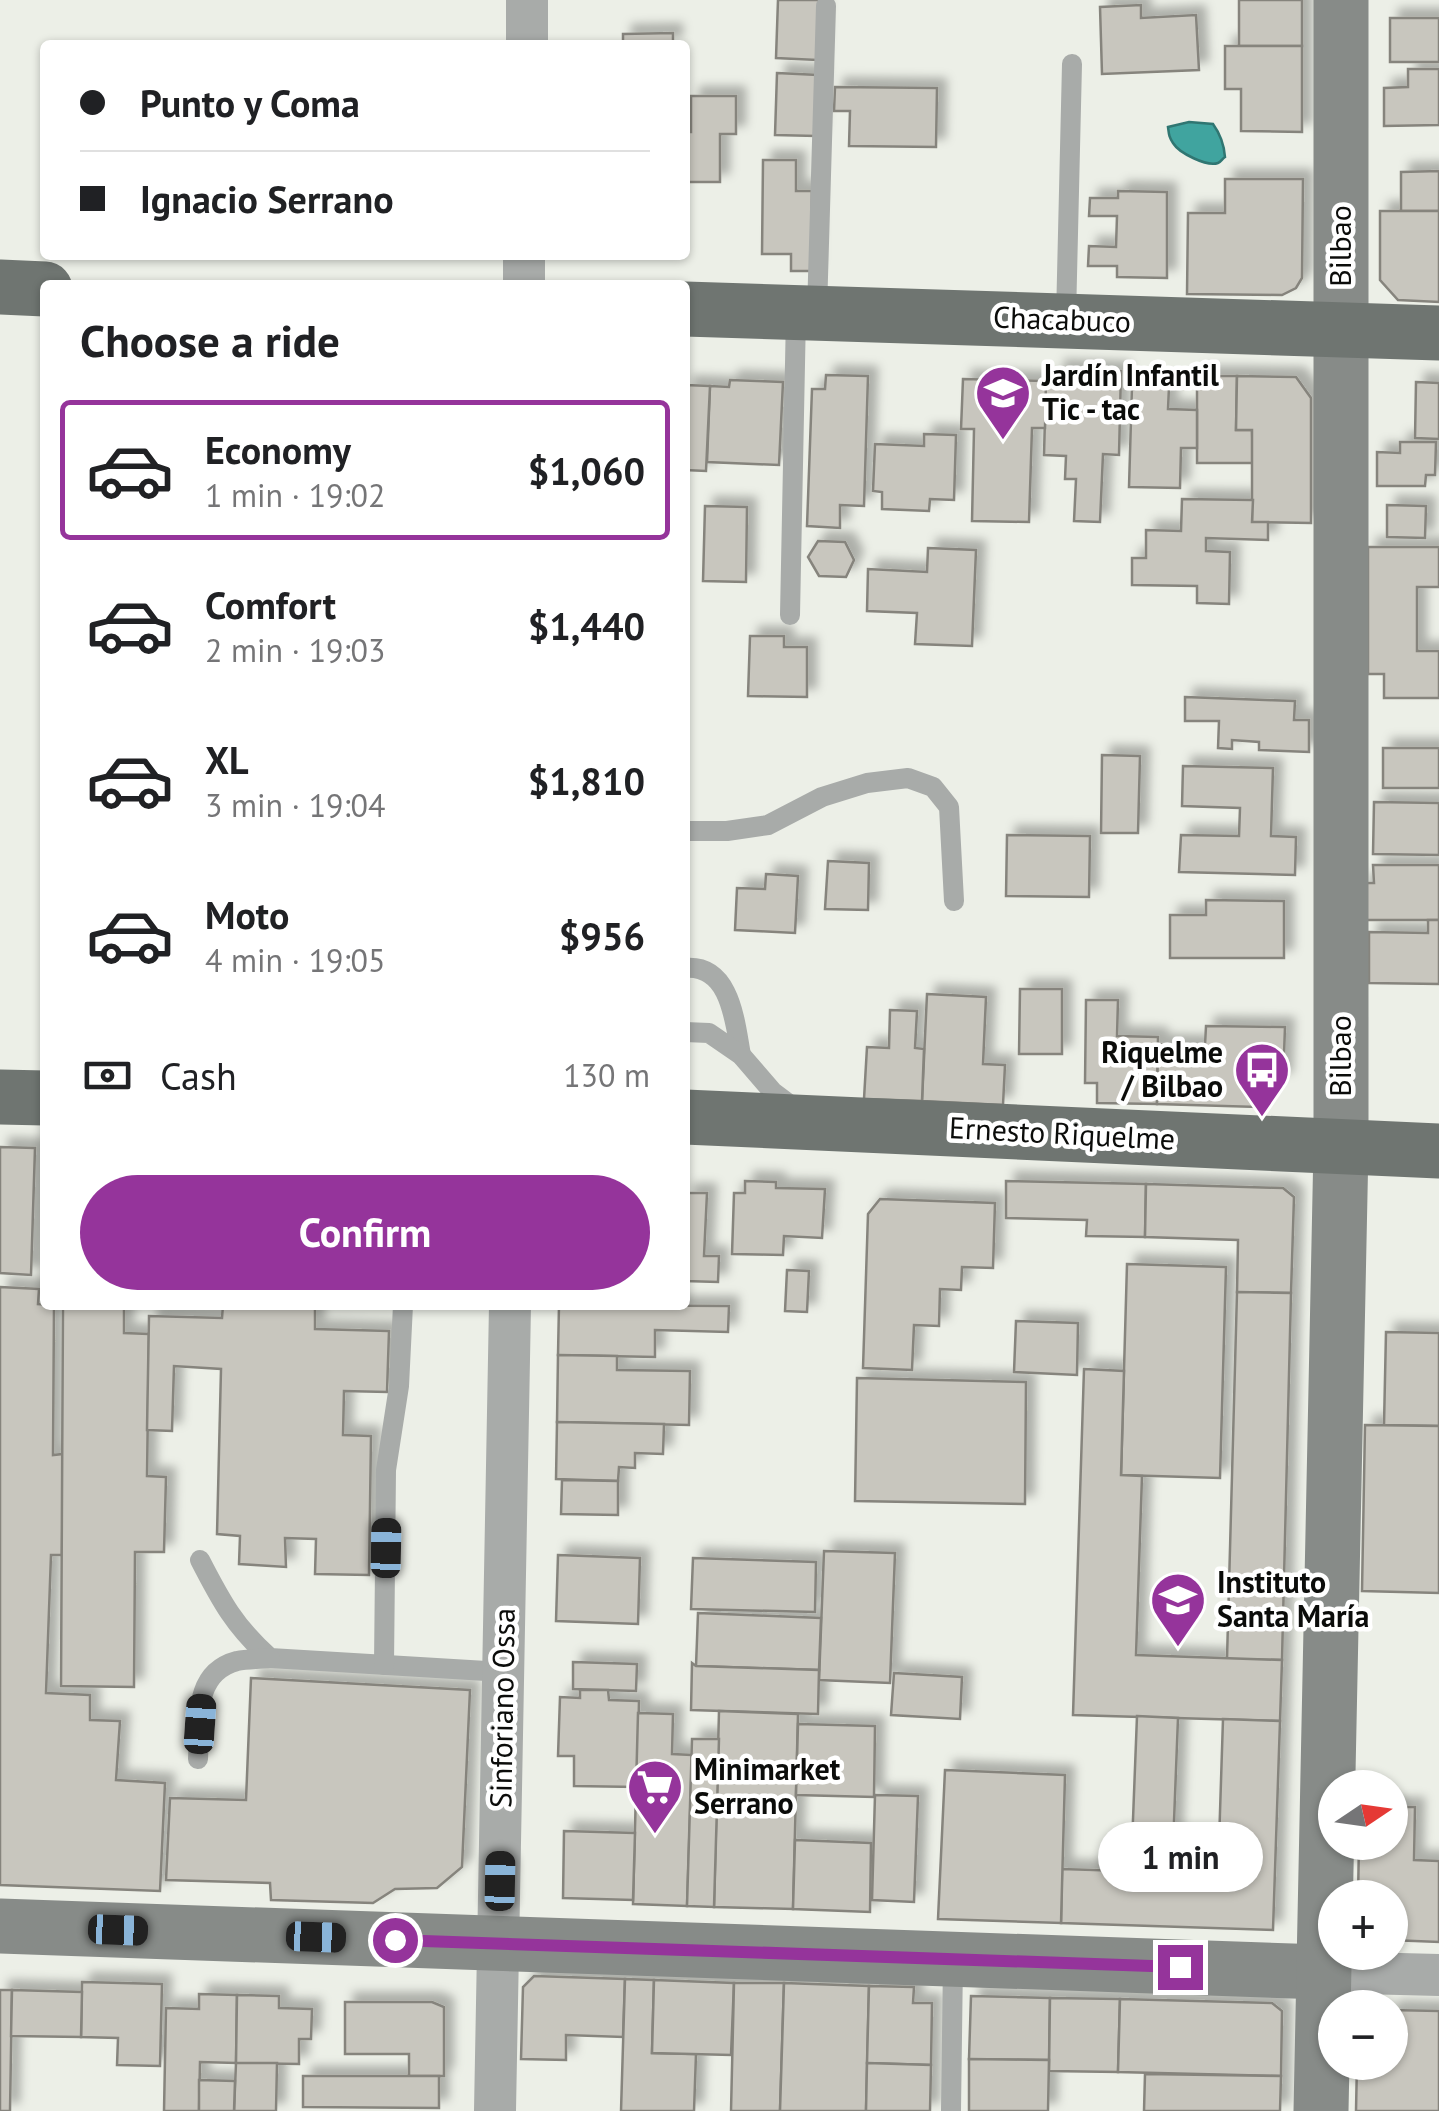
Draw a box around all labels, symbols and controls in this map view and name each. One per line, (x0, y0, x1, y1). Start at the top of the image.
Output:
text: Punto y Coma (140, 78, 360, 127)
text: Ignacio Serrano (140, 174, 394, 223)
street label: Bilbao (1320, 205, 1359, 287)
street label: Chacabuco (992, 297, 1132, 340)
text: Choose a ride (80, 311, 340, 369)
place label: Jardín Infantil Tic - tac (1041, 355, 1219, 428)
school or university icon: Jardín Infantil Tic - tac (973, 363, 1033, 442)
icon: car (85, 425, 175, 515)
text: Economy (205, 425, 351, 474)
text: $1,060 (528, 446, 645, 495)
text: 1 min · 19:02 (205, 474, 385, 516)
icon: car (85, 580, 175, 670)
text: Comfort (205, 580, 336, 629)
text: $1,440 (528, 601, 645, 650)
text: 2 min · 19:03 (205, 629, 385, 671)
icon: car (85, 735, 175, 825)
text: XL (205, 735, 249, 784)
text: $1,810 (528, 756, 645, 805)
text: 3 min · 19:04 (205, 784, 385, 826)
icon: car (85, 890, 175, 980)
text: Moto (205, 890, 289, 939)
text: $956 (559, 911, 645, 960)
text: 4 min · 19:05 (205, 939, 385, 981)
street label: Bilbao (1320, 1015, 1359, 1097)
place label: Riquelme / Bilbao (1101, 1032, 1223, 1105)
bus stop icon: Riquelme / Bilbao (1232, 1040, 1292, 1119)
icon: cash (80, 1048, 135, 1103)
text: Cash (160, 1051, 237, 1100)
text: 130 m (563, 1054, 650, 1096)
street label: Ernesto Riquelme (948, 1107, 1176, 1158)
button: Confirm (80, 1175, 650, 1290)
car (370, 1518, 402, 1578)
place label: Instituto Santa María (1217, 1562, 1369, 1635)
school or university icon: Instituto Santa María (1148, 1570, 1208, 1649)
street label: Sinforiano Ossa (480, 1608, 523, 1808)
car (183, 1693, 217, 1755)
place label: Minimarket Serrano (694, 1749, 841, 1822)
supermarket icon: Minimarket Serrano (625, 1757, 685, 1836)
north arrow (1318, 1770, 1408, 1860)
map controls (1318, 1770, 1408, 2080)
callout: 1 min (1098, 1822, 1262, 1892)
text: 1 min (1141, 1836, 1220, 1878)
car (484, 1851, 516, 1911)
button: + (1318, 1880, 1408, 1970)
car (87, 1914, 149, 1946)
route start (373, 1918, 418, 1963)
car (285, 1921, 347, 1953)
route end (1158, 1945, 1203, 1990)
button: − (1318, 1990, 1408, 2080)

